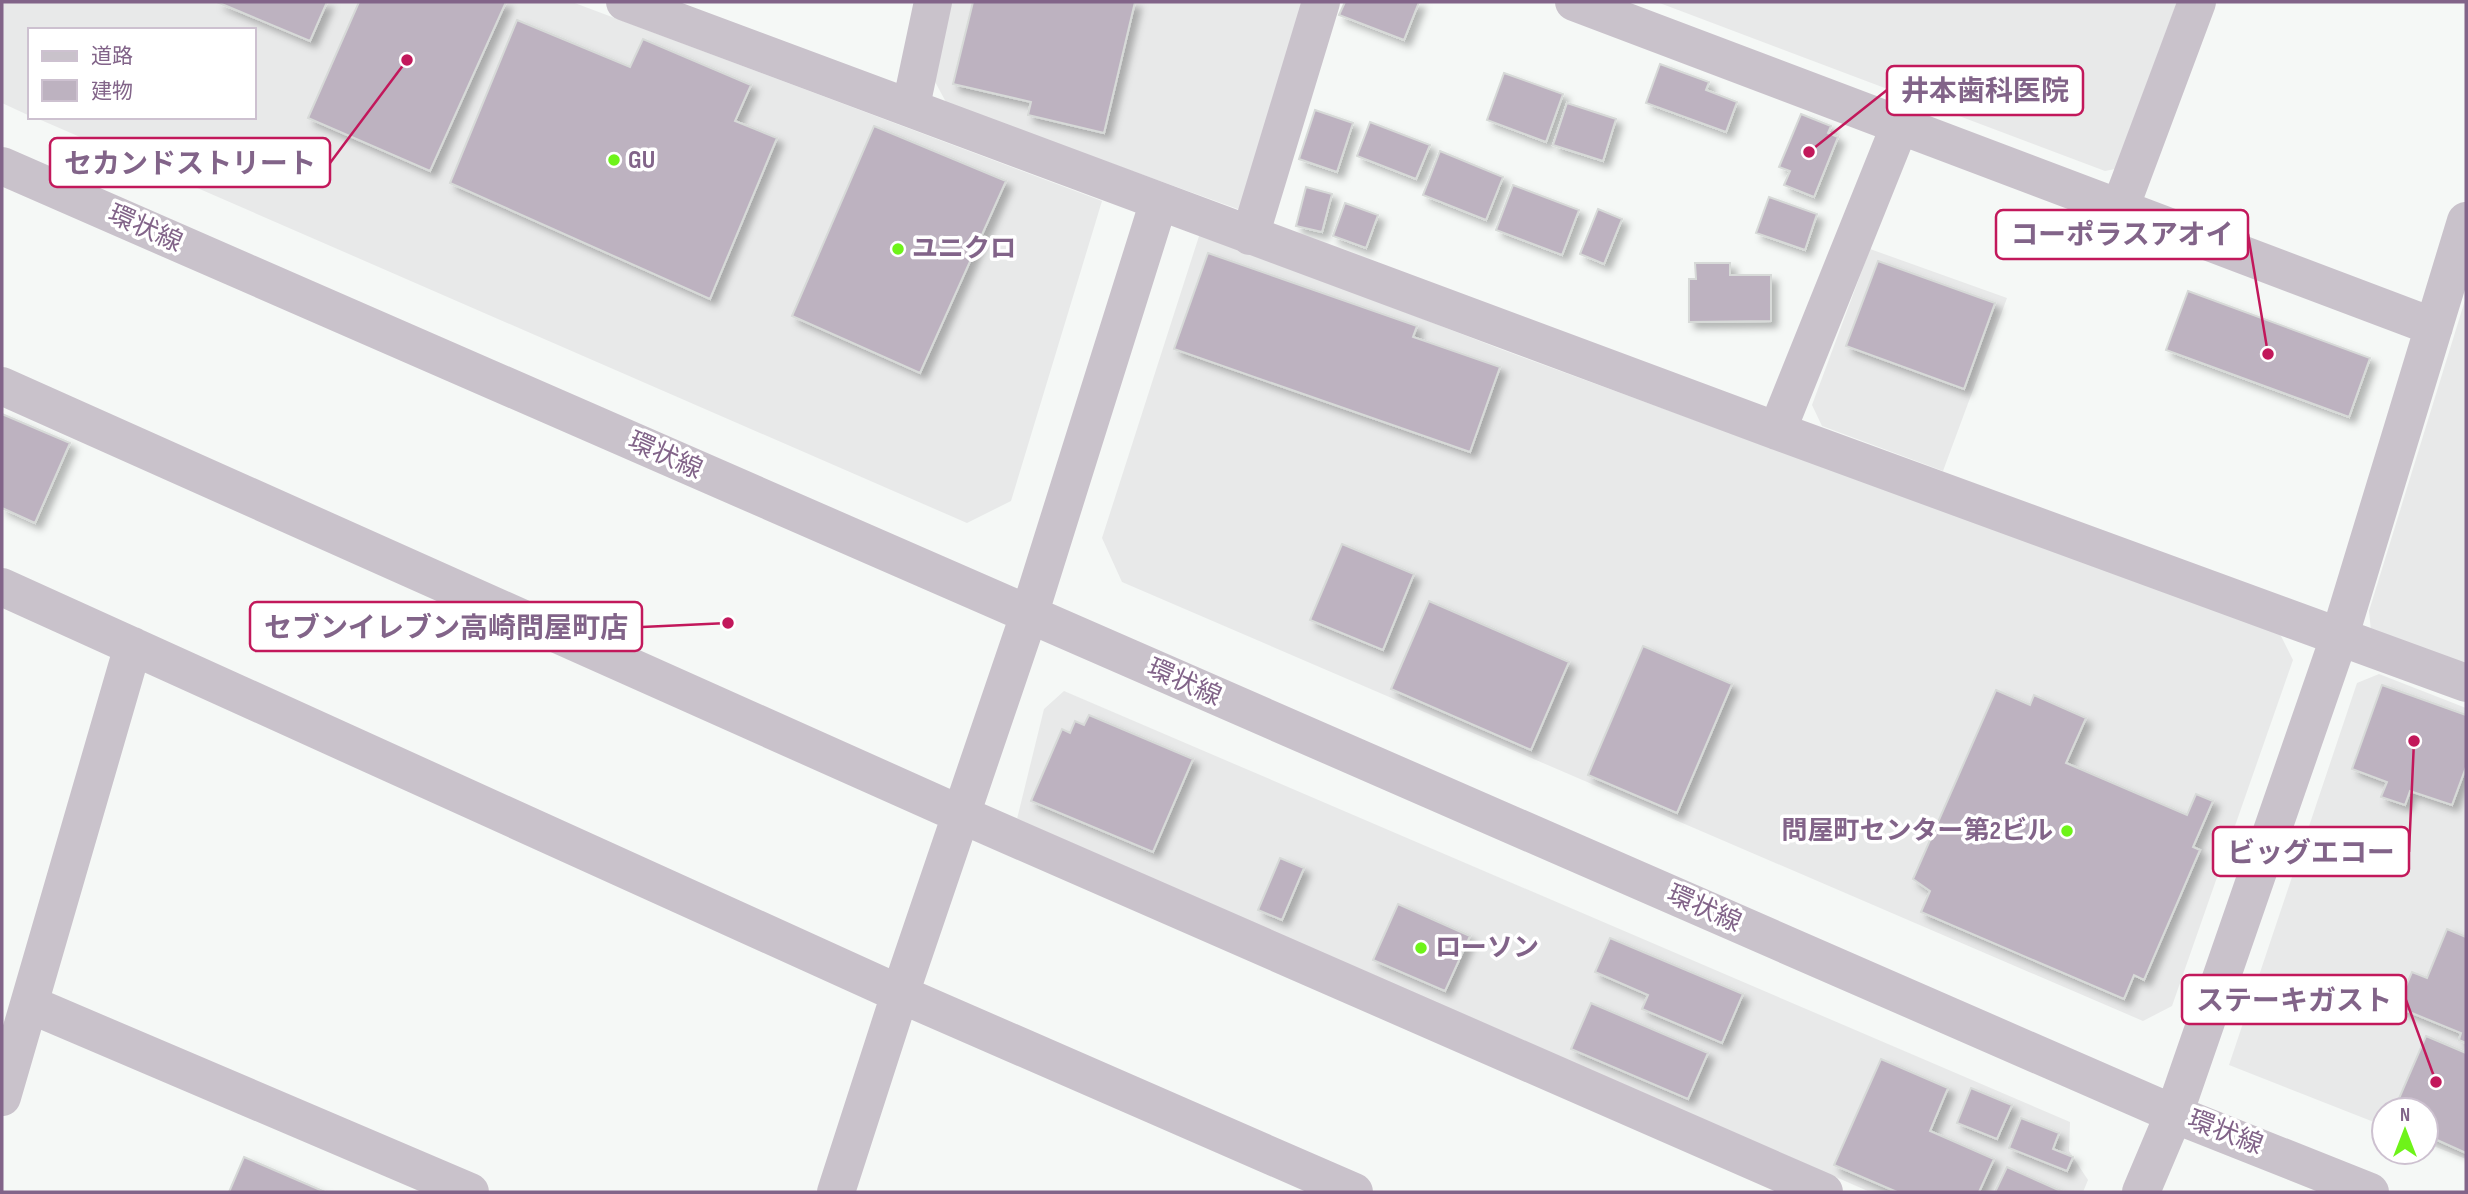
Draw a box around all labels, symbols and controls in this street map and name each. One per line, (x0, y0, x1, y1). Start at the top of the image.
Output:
legend (28, 28, 256, 119)
text: 道路 (91, 44, 133, 69)
callout: 井本歯科医院 (1887, 66, 2083, 115)
text: 井本歯科医院 (1901, 75, 2069, 108)
text: 建物 (91, 79, 133, 104)
callout: セカンドストリート (50, 138, 330, 187)
place label: GU (628, 145, 655, 176)
text: セカンドストリート (64, 148, 316, 181)
marker: GU (606, 152, 622, 168)
street label: 環状線 (103, 199, 187, 259)
callout: コーポラスアオイ (1996, 210, 2248, 259)
text: コーポラスアオイ (2010, 219, 2234, 252)
place label: ユニクロ (912, 234, 1016, 265)
marker: ユニクロ (890, 241, 906, 257)
street label: 環状線 (623, 426, 707, 486)
callout: セブンイレブン高崎問屋町店 (250, 602, 642, 651)
text: セブンイレブン高崎問屋町店 (264, 612, 628, 645)
street label: 環状線 (1142, 653, 1226, 713)
place label: 問屋町センター第2ビル (1782, 816, 2053, 847)
marker: 問屋町センター第2ビル (2059, 823, 2075, 839)
callout: ビッグエコー (2213, 827, 2409, 876)
text: ビッグエコー (2227, 837, 2395, 870)
street label: 環状線 (1662, 879, 1746, 939)
place label: ローソン (1435, 933, 1539, 964)
marker: ローソン (1413, 940, 1429, 956)
callout: ステーキガスト (2182, 975, 2406, 1024)
text: ステーキガスト (2196, 985, 2392, 1018)
north arrow (2370, 1096, 2440, 1166)
text: N (2400, 1104, 2410, 1127)
street label: 環状線 (2183, 1105, 2267, 1161)

